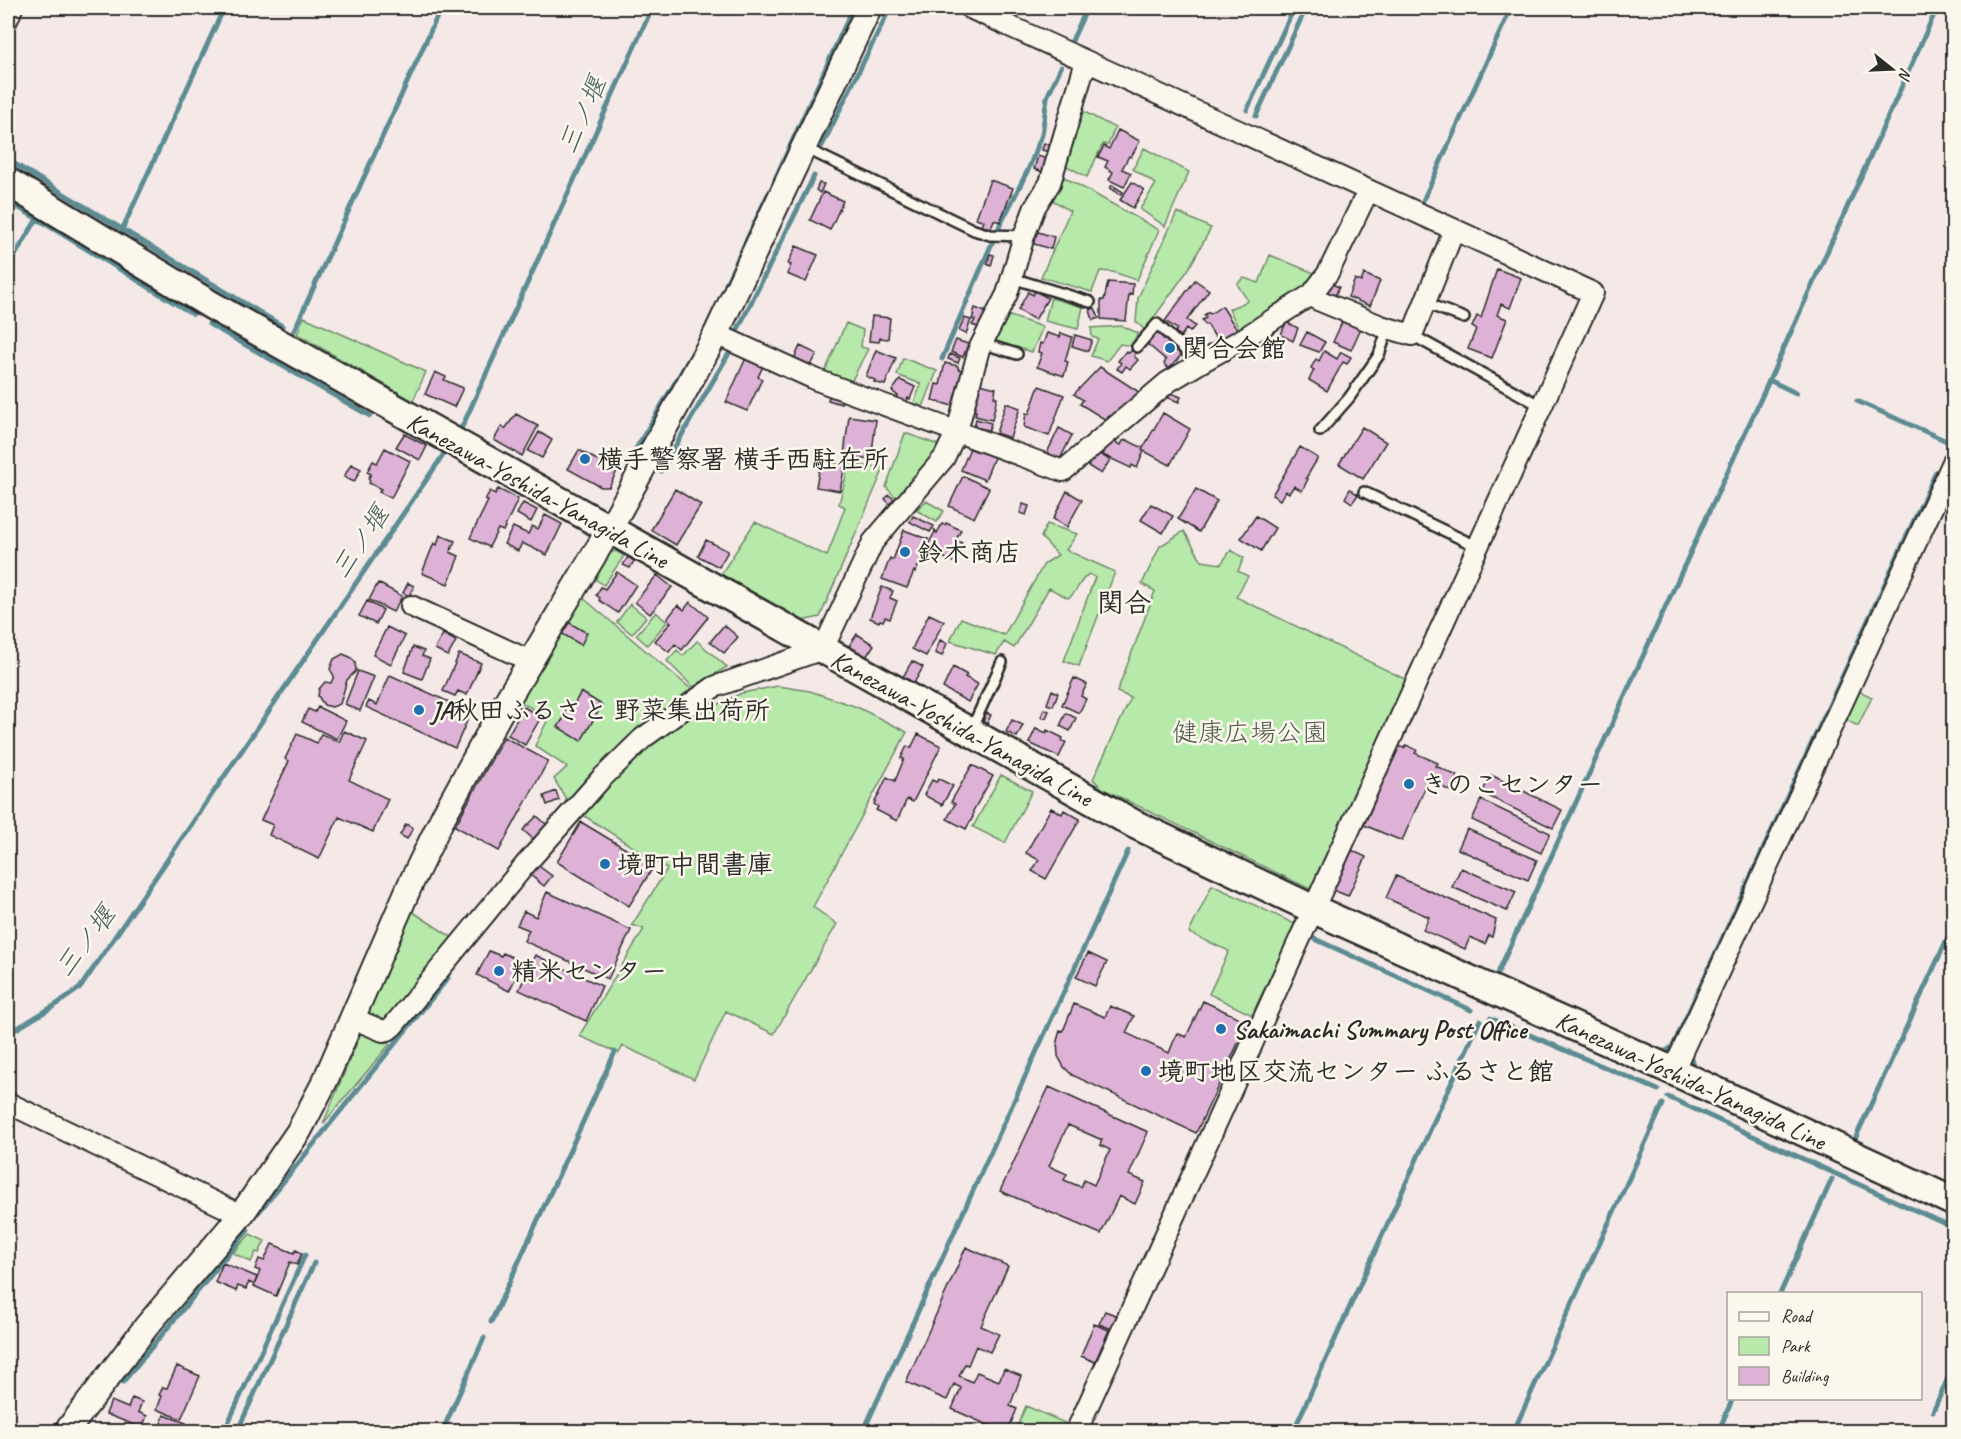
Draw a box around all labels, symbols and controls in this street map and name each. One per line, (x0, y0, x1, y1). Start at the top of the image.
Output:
north arrow (1862, 39, 1922, 99)
text: N (1893, 66, 1916, 84)
water label: 三ノ堰 (550, 68, 615, 159)
place label: 関合会館 (1182, 332, 1286, 365)
marker: 関合会館 (1163, 341, 1177, 355)
street label: Kanezawa-Yoshida-Yanagida Line (401, 405, 676, 577)
place label: 横手警察署 横手西駐在所 (597, 443, 889, 476)
marker: 横手警察署 横手西駐在所 (578, 452, 592, 466)
water label: 三ノ堰 (323, 496, 398, 585)
place label: 鈴木商店 (917, 536, 1021, 569)
marker: 鈴木商店 (898, 545, 912, 559)
district label: 関合 (1097, 586, 1151, 620)
street label: Kanezawa-Yoshida-Yanagida Line (825, 643, 1100, 815)
place label: JA秋田ふるさと 野菜集出荷所 (429, 694, 770, 727)
marker: JA秋田ふるさと 野菜集出荷所 (412, 703, 426, 717)
park label: 健康広場公園 (1172, 716, 1328, 749)
place label: きのこセンター (1421, 768, 1603, 801)
marker: きのこセンター (1402, 777, 1416, 791)
place label: 境町中間書庫 (617, 848, 773, 881)
marker: 境町中間書庫 (598, 857, 612, 871)
water label: 三ノ堰 (47, 896, 125, 984)
place label: 精米センター (511, 955, 667, 988)
marker: 精米センター (492, 964, 506, 978)
street label: Kanezawa-Yoshida-Yanagida Line (1551, 1003, 1832, 1158)
place label: Sakaimachi Summary Post Office (1233, 1013, 1528, 1046)
marker: Sakaimachi Summary Post Office (1214, 1022, 1228, 1036)
place label: 境町地区交流センター ふるさと館 (1158, 1055, 1554, 1088)
marker: 境町地区交流センター ふるさと館 (1139, 1064, 1153, 1078)
legend (1727, 1292, 1922, 1400)
text: Road (1781, 1305, 1814, 1327)
text: Park (1781, 1335, 1811, 1357)
text: Building (1781, 1365, 1830, 1387)

